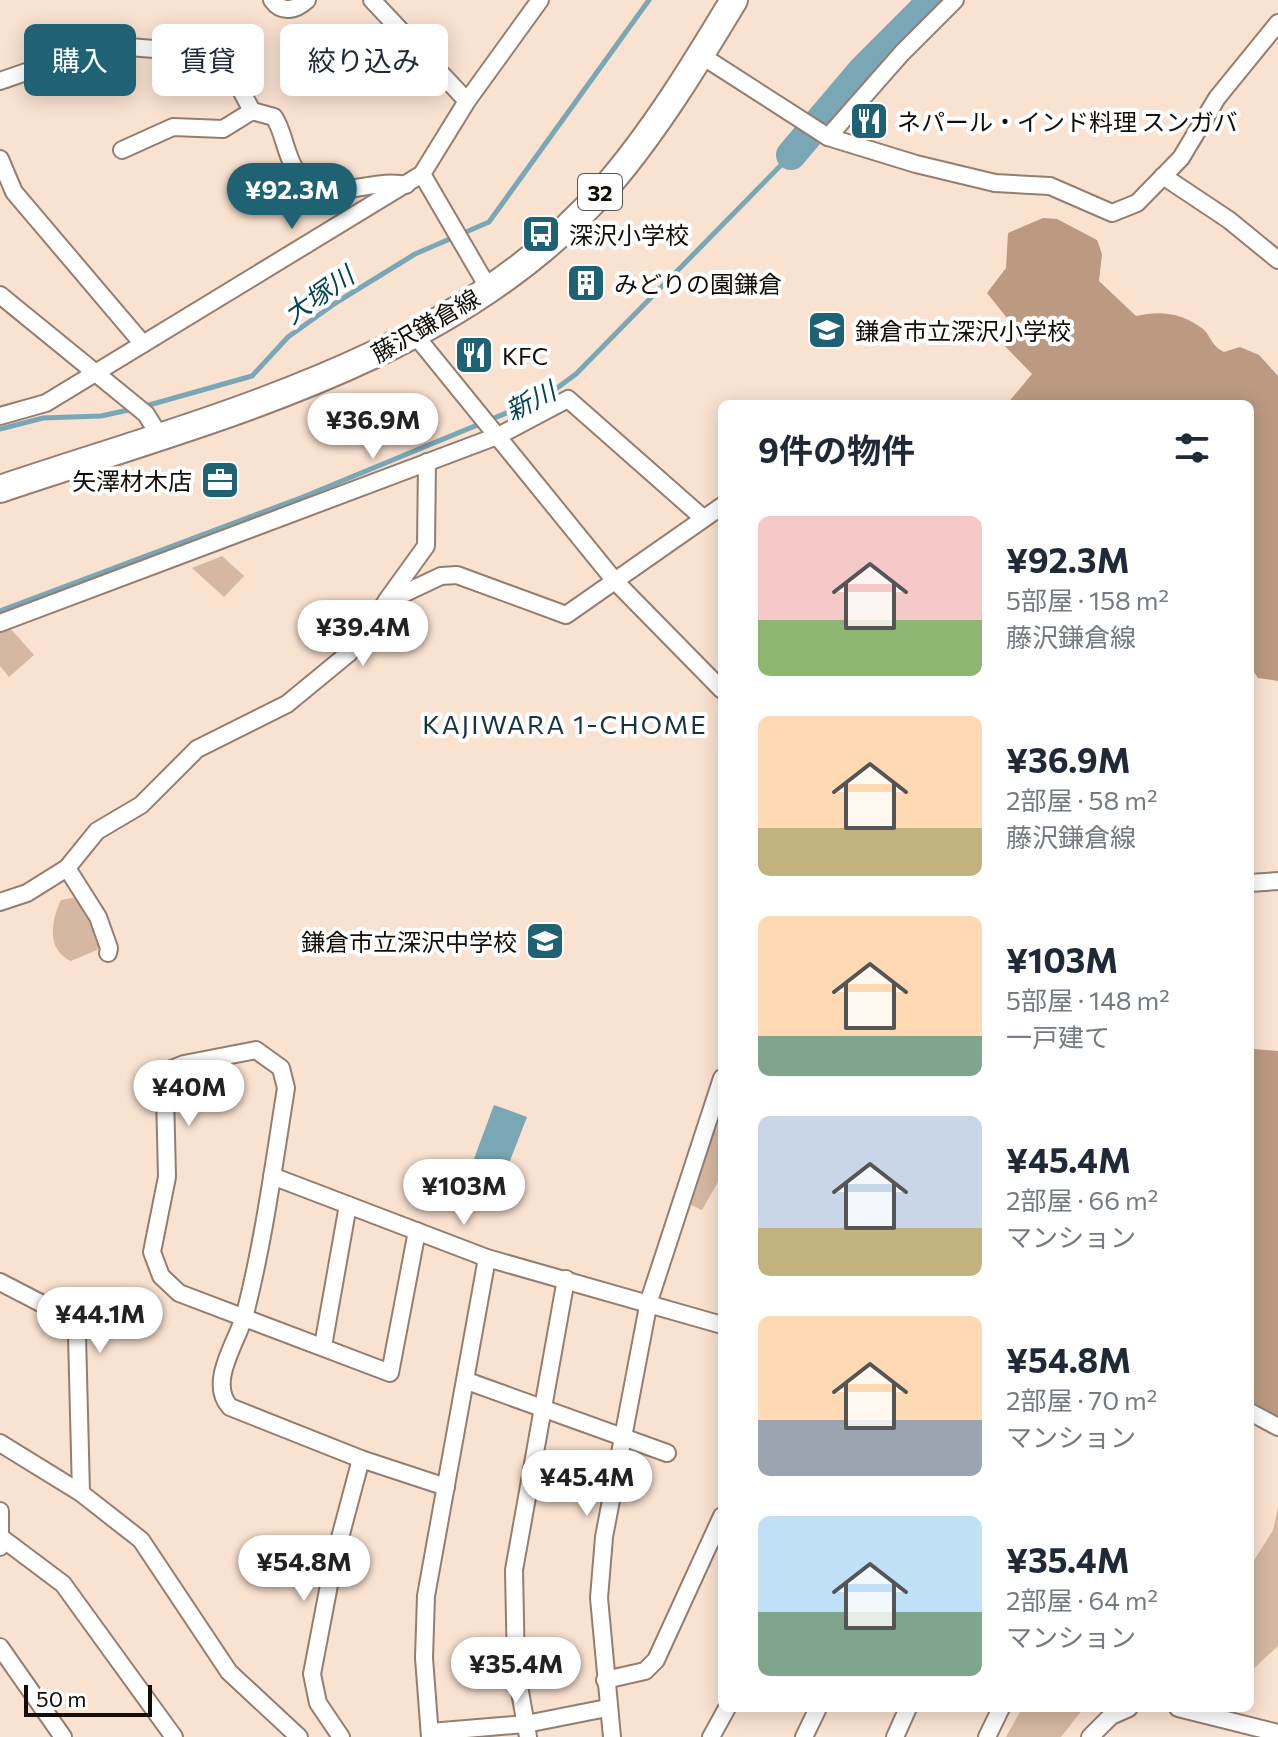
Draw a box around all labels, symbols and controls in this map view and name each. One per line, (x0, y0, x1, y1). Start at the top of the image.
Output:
chip: 購入 (24, 24, 136, 96)
chip: 賃貸 (152, 24, 264, 96)
chip: 絞り込み (280, 24, 448, 96)
restaurant icon: ネパール・インド料理 スンガバ (848, 100, 890, 142)
place label: ネパール・インド料理 スンガバ (897, 107, 1238, 136)
pin: ¥92.3M (227, 163, 357, 231)
text: ¥92.3M (245, 173, 339, 204)
road number: 32 (578, 174, 622, 210)
bus stop icon: 深沢小学校 (520, 213, 562, 255)
place label: 深沢小学校 (569, 220, 689, 249)
water label: 大塚川 (277, 257, 361, 329)
building icon: みどりの園鎌倉 (565, 262, 607, 304)
place label: みどりの園鎌倉 (614, 269, 782, 298)
street label: 藤沢鎌倉線 (366, 282, 484, 368)
school or university icon: 鎌倉市立深沢小学校 (806, 309, 848, 351)
place label: 鎌倉市立深沢小学校 (855, 316, 1071, 345)
restaurant icon: KFC (453, 334, 495, 376)
place label: KFC (502, 341, 548, 370)
water label: 新川 (500, 373, 563, 426)
pin: ¥36.9M (308, 393, 438, 461)
text: ¥36.9M (325, 403, 421, 434)
icon: filters (1170, 426, 1214, 470)
text: 9件の物件 (758, 428, 915, 470)
office icon: 矢澤材木店 (199, 459, 241, 501)
place label: 矢澤材木店 (72, 466, 192, 495)
text: ¥92.3M (1006, 538, 1129, 580)
icon: home (822, 548, 918, 644)
text: 5部屋 · 158 m² (1006, 584, 1169, 615)
pin: ¥39.4M (298, 600, 428, 668)
text: ¥39.4M (315, 610, 411, 641)
text: 藤沢鎌倉線 (1006, 621, 1136, 652)
district label: KAJIWARA 1-CHOME (422, 708, 708, 739)
text: ¥36.9M (1006, 738, 1130, 780)
icon: home (822, 748, 918, 844)
text: 2部屋 · 58 m² (1006, 784, 1157, 815)
text: 藤沢鎌倉線 (1006, 821, 1136, 852)
school or university icon: 鎌倉市立深沢中学校 (524, 920, 566, 962)
place label: 鎌倉市立深沢中学校 (301, 927, 517, 956)
text: ¥103M (1006, 938, 1118, 980)
icon: home (822, 948, 918, 1044)
text: 5部屋 · 148 m² (1006, 984, 1170, 1015)
text: 一戸建て (1006, 1021, 1110, 1052)
pin: ¥40M (142, 1060, 236, 1128)
text: ¥40M (151, 1070, 227, 1101)
text: ¥45.4M (1006, 1138, 1131, 1180)
icon: home (822, 1148, 918, 1244)
pin: ¥103M (408, 1159, 520, 1227)
text: ¥103M (421, 1169, 507, 1200)
text: 2部屋 · 66 m² (1006, 1184, 1158, 1215)
text: マンション (1006, 1221, 1136, 1252)
pin: ¥44.1M (35, 1287, 165, 1355)
text: ¥44.1M (55, 1297, 145, 1328)
text: ¥54.8M (1006, 1338, 1131, 1380)
icon: home (822, 1348, 918, 1444)
text: 2部屋 · 70 m² (1006, 1384, 1157, 1415)
text: マンション (1006, 1421, 1136, 1452)
pin: ¥45.4M (522, 1450, 652, 1518)
text: ¥45.4M (539, 1460, 635, 1491)
pin: ¥54.8M (239, 1535, 369, 1603)
text: ¥35.4M (1006, 1538, 1129, 1580)
text: ¥54.8M (256, 1545, 352, 1576)
icon: home (822, 1548, 918, 1644)
text: 2部屋 · 64 m² (1006, 1584, 1158, 1615)
text: マンション (1006, 1621, 1136, 1652)
pin: ¥35.4M (451, 1637, 581, 1705)
text: ¥35.4M (469, 1647, 563, 1678)
scale bar (24, 1681, 152, 1717)
text: 50 m (36, 1685, 86, 1712)

